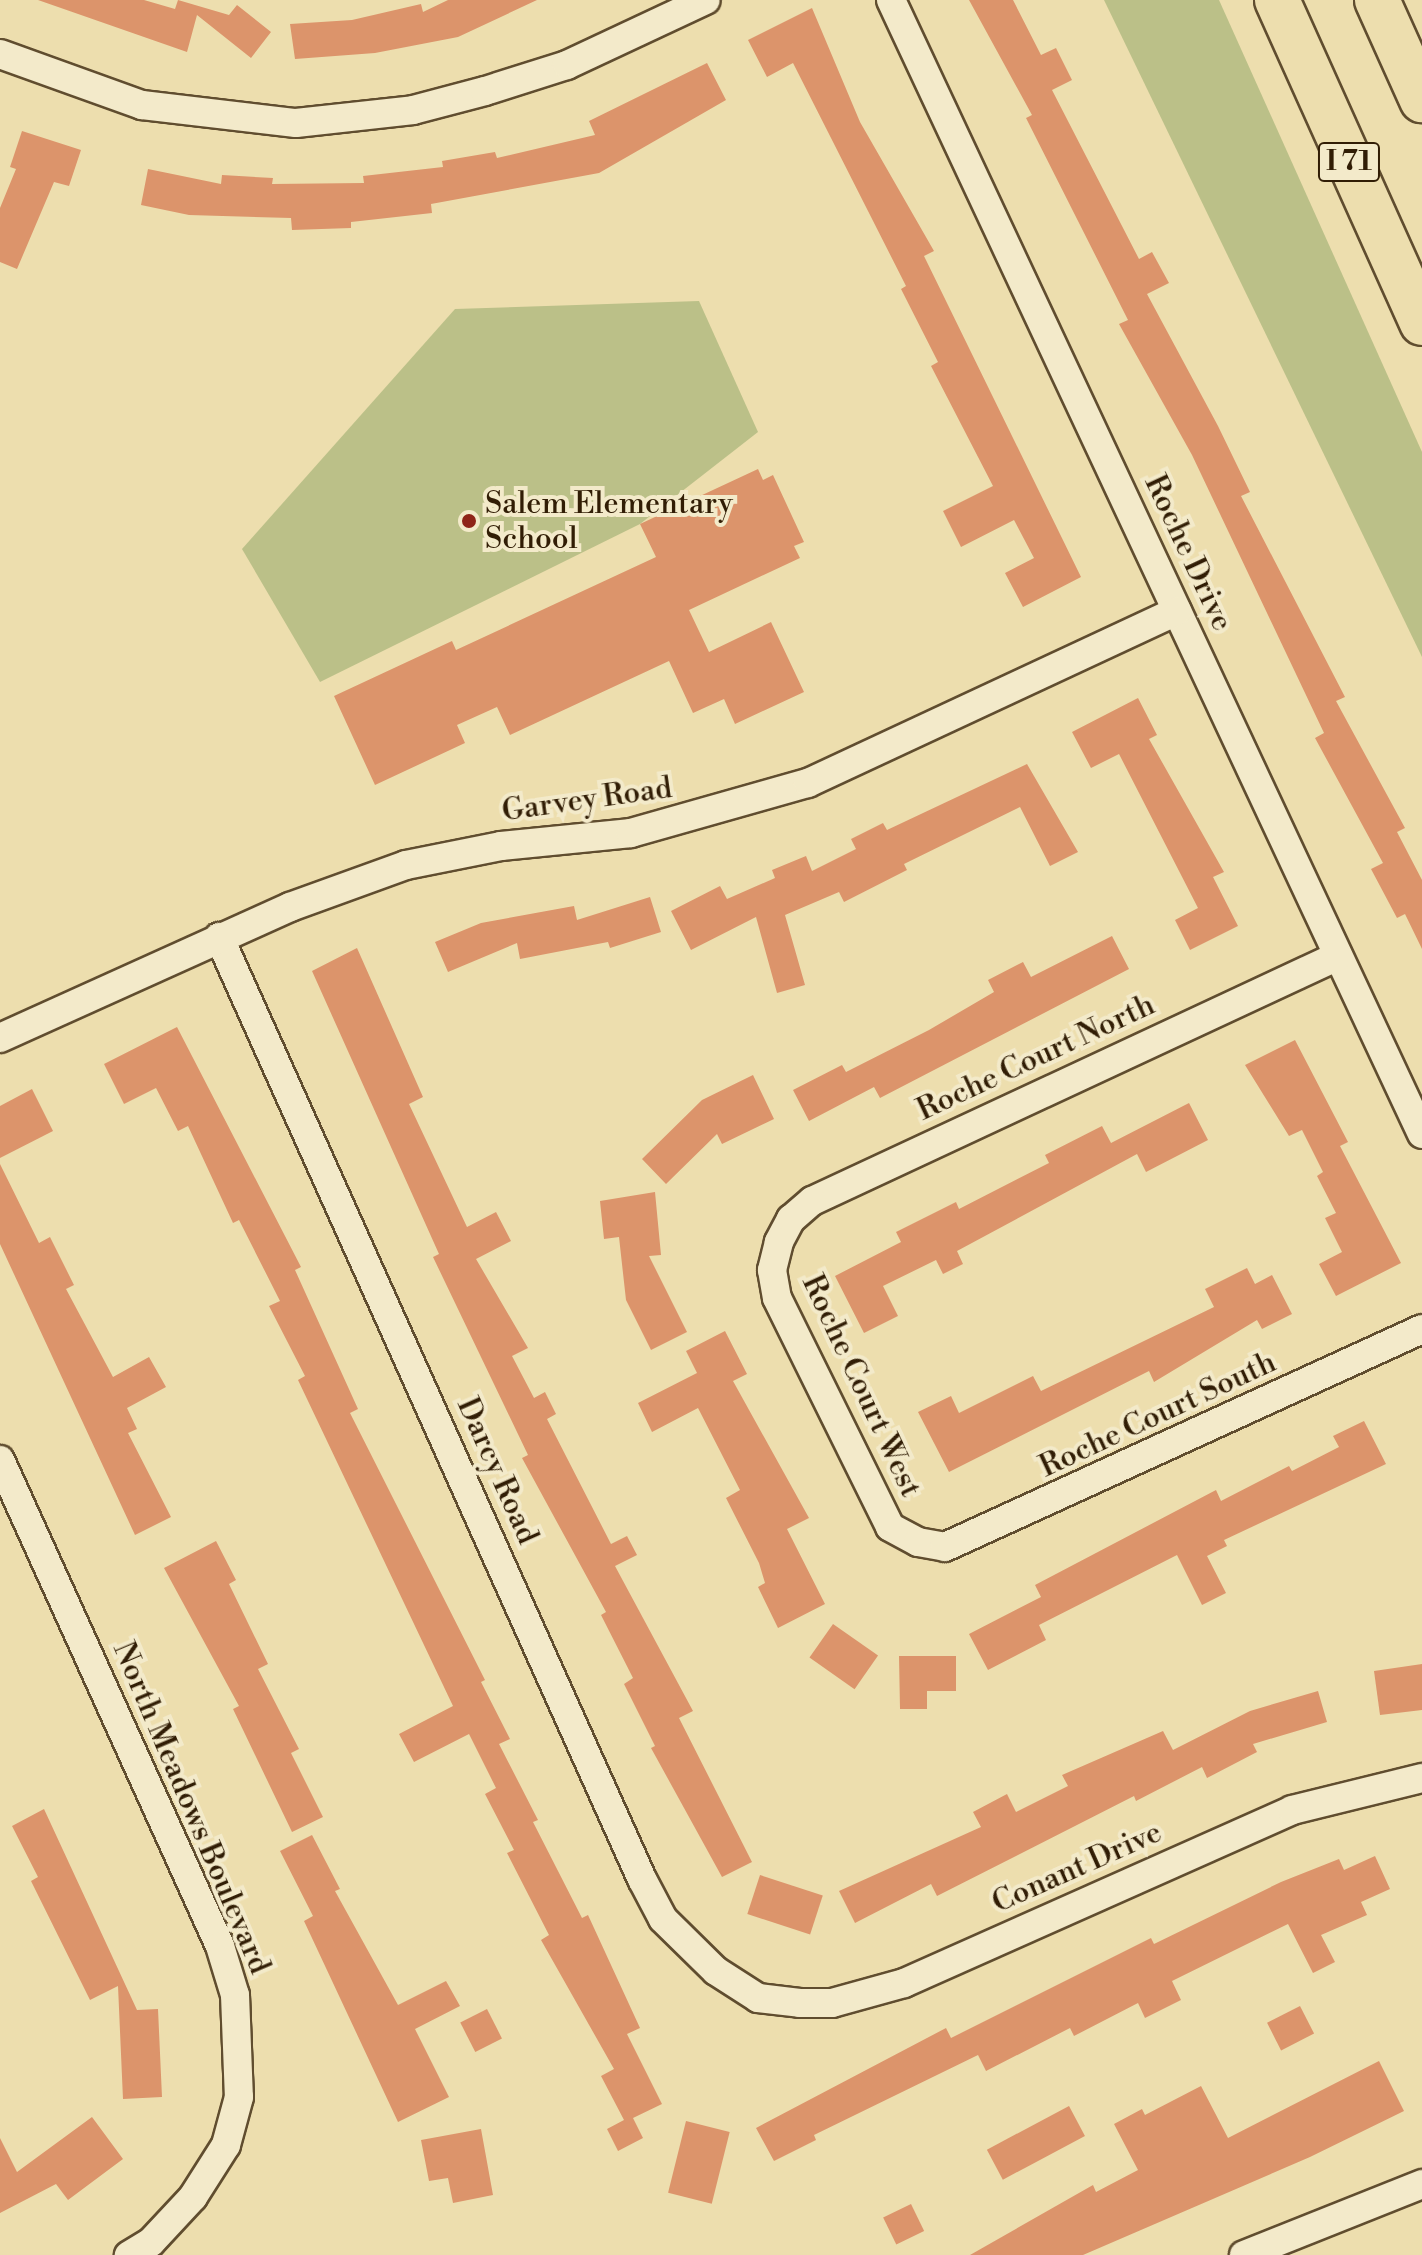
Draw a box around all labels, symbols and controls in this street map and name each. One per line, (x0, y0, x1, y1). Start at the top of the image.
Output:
road number: I 71 (1317, 138, 1381, 186)
street label: Roche Drive (1136, 469, 1240, 637)
place label: Salem Elementary School (485, 486, 733, 556)
marker: Salem Elementary School (460, 512, 478, 530)
street label: Garvey Road (500, 770, 674, 830)
street label: Roche Court North (911, 987, 1161, 1129)
street label: Roche Court West (794, 1269, 928, 1503)
street label: Roche Court South (1034, 1344, 1282, 1486)
street label: Darcy Road (449, 1392, 545, 1550)
street label: North Meadows Boulevard (105, 1637, 277, 1979)
street label: Conant Drive (987, 1815, 1167, 1921)

